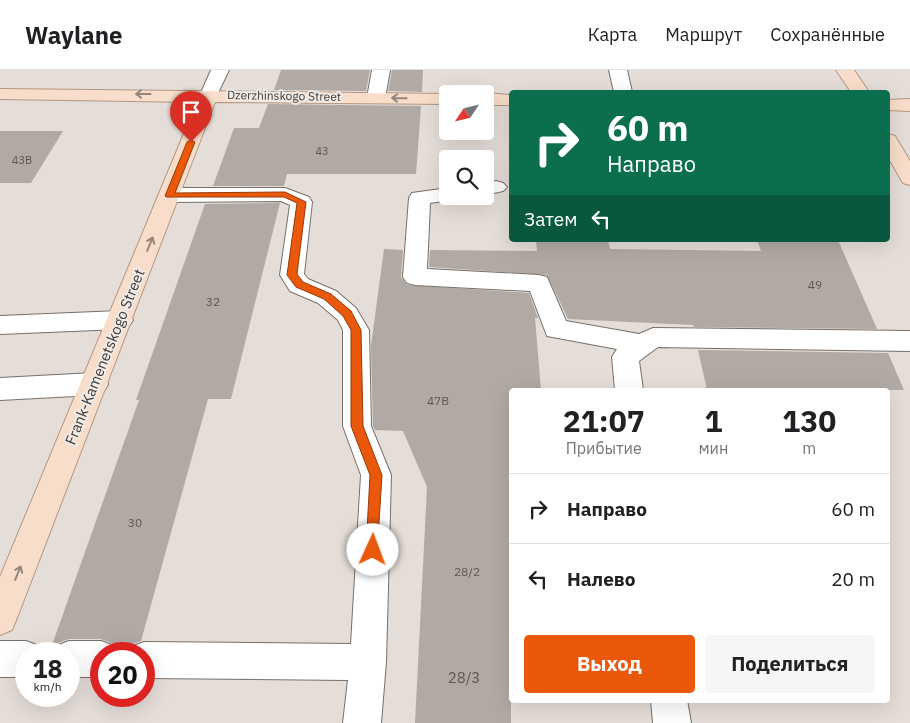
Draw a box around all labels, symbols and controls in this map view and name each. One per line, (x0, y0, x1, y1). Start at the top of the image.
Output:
text: Waylane (25, 19, 123, 51)
text: Карта (588, 23, 637, 46)
text: Маршрут (665, 23, 742, 46)
text: Сохранённые (770, 23, 885, 46)
north arrow (439, 85, 494, 140)
map controls (439, 85, 494, 205)
street label: Dzerzhinskogo Street (227, 87, 341, 104)
one-way arrow (135, 89, 151, 99)
pin (170, 91, 212, 142)
one-way arrow (391, 93, 408, 103)
icon: arrive (177, 98, 205, 126)
text: 60 m (607, 105, 689, 151)
icon: right (524, 110, 589, 175)
house number: 43 (315, 144, 329, 158)
text: Направо (607, 149, 696, 178)
button: search (439, 150, 494, 205)
house number: 43В (12, 153, 32, 167)
icon: left (587, 205, 615, 233)
text: Затем (524, 207, 577, 231)
one-way arrow (147, 236, 156, 251)
street label: Frank-Kamenetskogo Street (60, 266, 149, 448)
house number: 49 (808, 277, 822, 292)
house number: 32 (206, 294, 220, 309)
house number: 47В (427, 393, 449, 408)
text: 21:07 (563, 401, 645, 440)
text: 1 (704, 401, 722, 440)
text: 130 (782, 401, 836, 440)
text: Прибытие (566, 438, 642, 458)
text: мин (698, 438, 728, 458)
text: m (802, 438, 816, 458)
icon: right (524, 495, 552, 523)
text: Направо (567, 497, 647, 521)
text: 60 m (831, 497, 875, 521)
house number: 30 (128, 515, 142, 530)
position arrow (346, 523, 398, 575)
house number: 28/2 (454, 564, 480, 579)
icon: left (524, 565, 552, 593)
one-way arrow (14, 566, 23, 581)
text: Налево (567, 567, 636, 591)
text: 20 m (831, 567, 875, 591)
button: Выход (524, 635, 695, 693)
button: Поделиться (705, 635, 875, 693)
speed limit sign: 20 (90, 642, 155, 707)
text: 18 (32, 652, 63, 685)
house number: 28/3 (448, 668, 480, 687)
text: km/h (33, 679, 62, 694)

